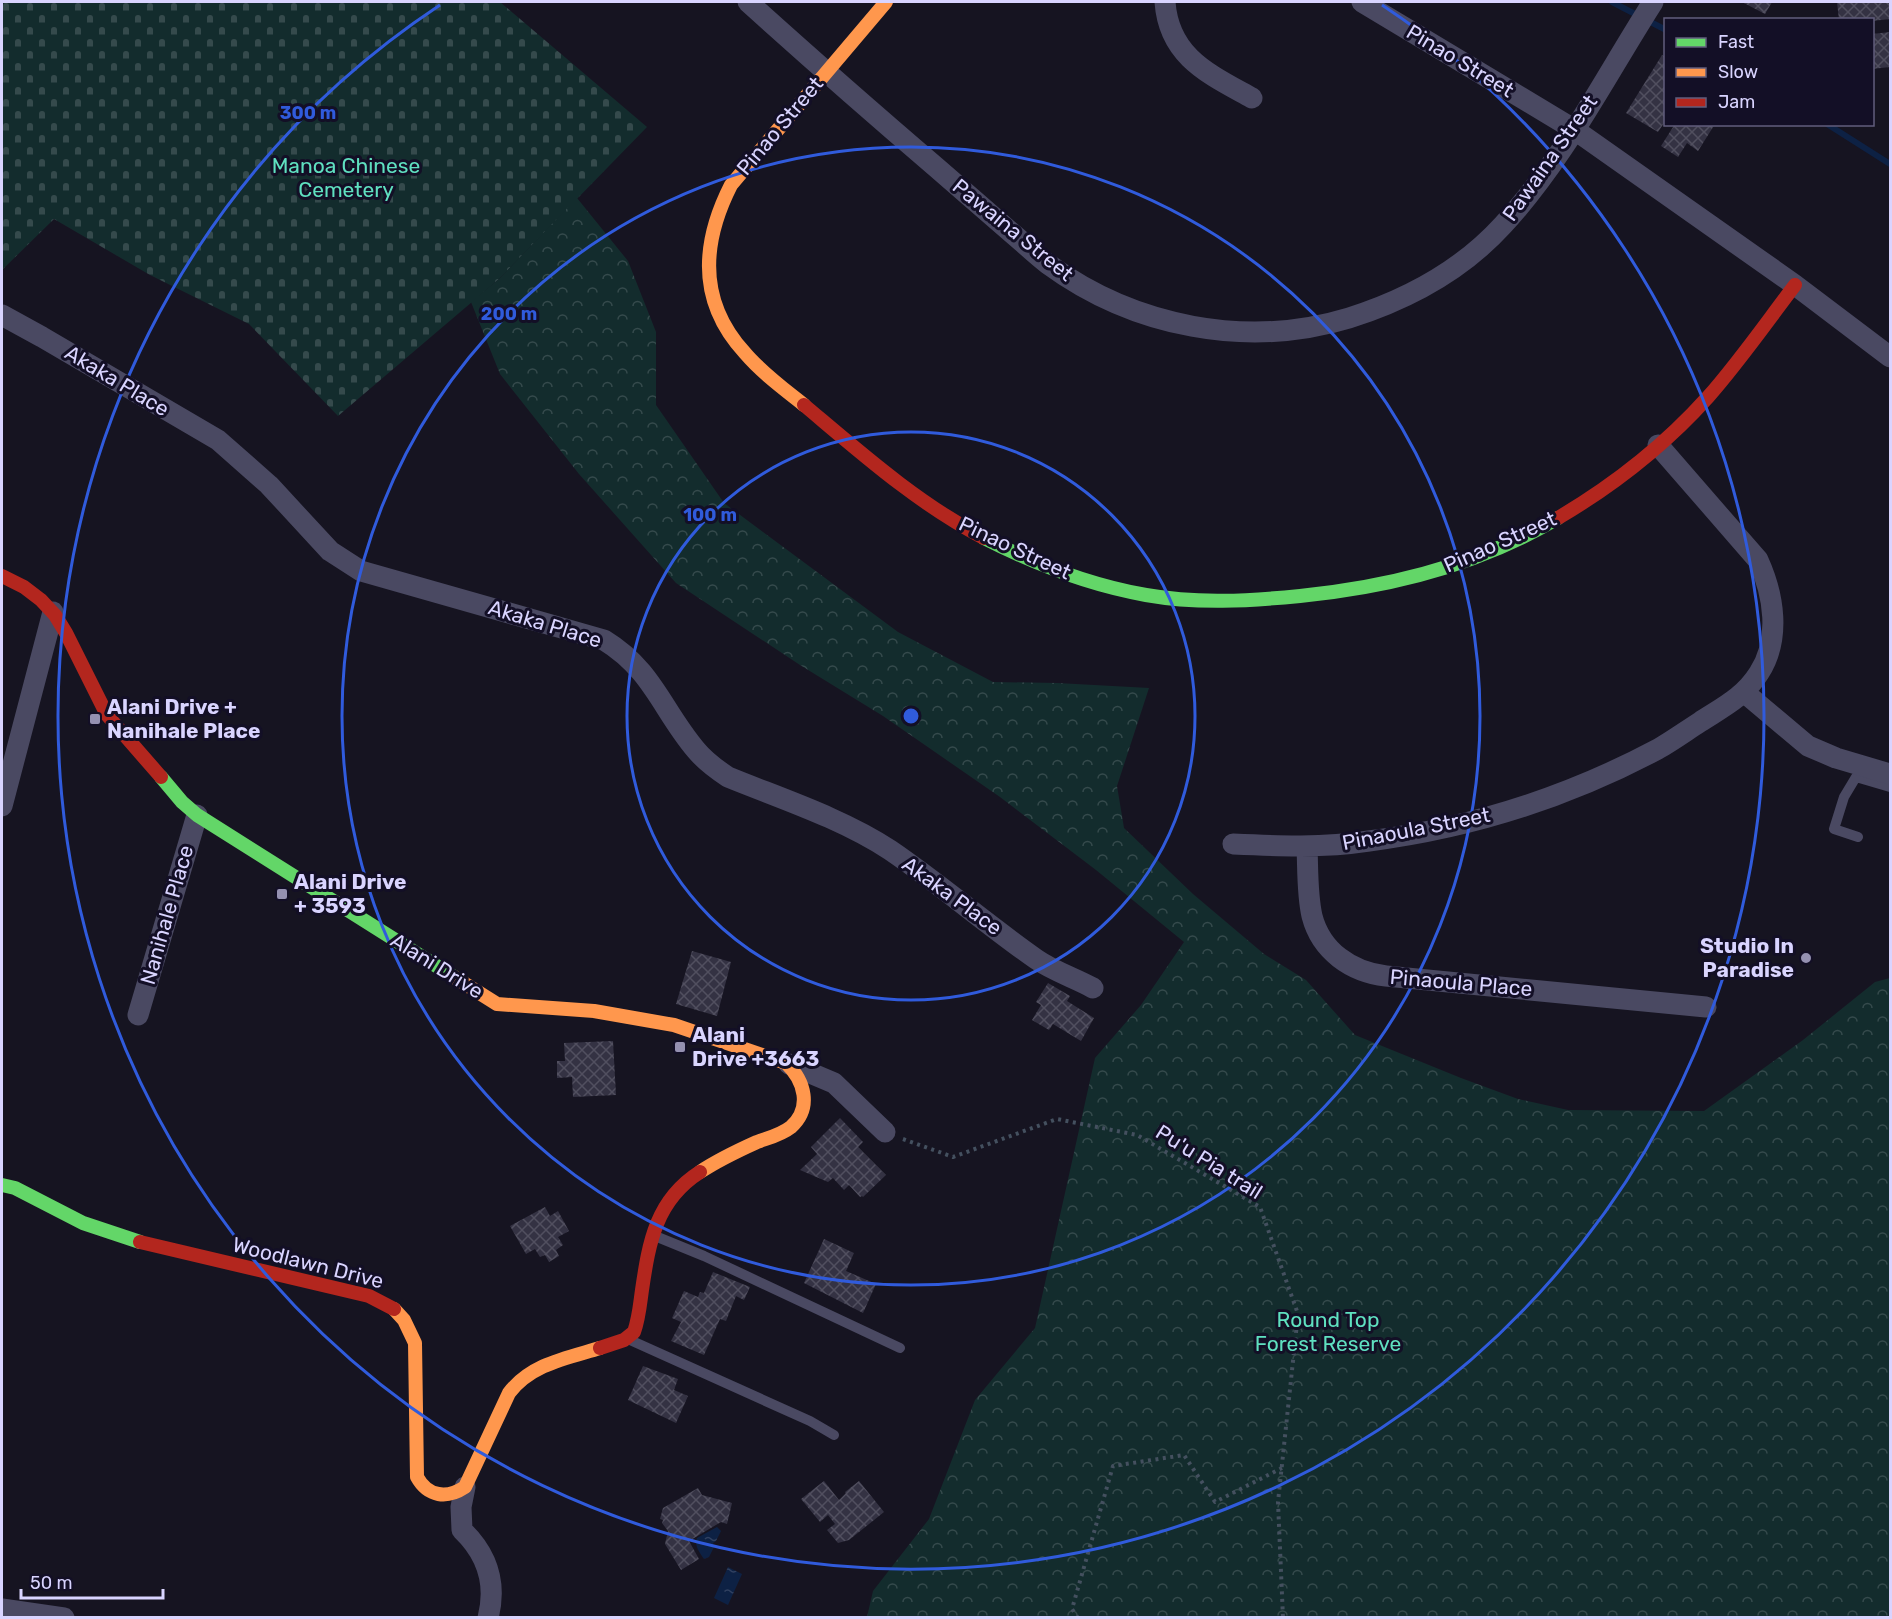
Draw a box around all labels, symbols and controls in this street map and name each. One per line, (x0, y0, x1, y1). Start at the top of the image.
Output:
legend (1664, 18, 1874, 126)
street label: Pinao Street (1402, 19, 1518, 102)
text: Fast (1718, 31, 1754, 53)
text: Slow (1718, 61, 1758, 83)
street label: Pinao Street (731, 71, 828, 180)
street label: Pawaina Street (1497, 90, 1602, 226)
text: Jam (1718, 91, 1755, 113)
text: 300 m (280, 102, 336, 124)
park label: Manoa Chinese Cemetery (272, 153, 420, 202)
street label: Pawaina Street (948, 173, 1079, 286)
text: 200 m (481, 303, 537, 325)
street label: Akaka Place (61, 340, 174, 421)
text: 100 m (683, 504, 737, 526)
street label: Pinao Street (1440, 506, 1560, 578)
street label: Pinao Street (955, 511, 1075, 584)
street label: Akaka Place (485, 594, 605, 653)
place label: Alani Drive + Nanihale Place (107, 694, 260, 743)
centre of rings (901, 706, 921, 726)
marker: Alani Drive + Nanihale Place (88, 712, 102, 726)
street label: Pinaoula Street (1340, 802, 1492, 855)
street label: Nanihale Place (135, 842, 198, 987)
street label: Akaka Place (898, 851, 1007, 940)
place label: Alani Drive + 3593 (294, 869, 407, 918)
marker: Alani Drive + 3593 (275, 887, 289, 901)
street label: Alani Drive (386, 927, 488, 1004)
place label: Studio In Paradise (1700, 933, 1794, 982)
marker: Studio In Paradise (1799, 951, 1813, 965)
street label: Pinaoula Place (1389, 964, 1533, 1001)
place label: Alani Drive +3663 (692, 1022, 819, 1071)
marker: Alani Drive +3663 (673, 1040, 687, 1054)
street label: Pu'u Pia trail (1151, 1119, 1267, 1204)
street label: Woodlawn Drive (230, 1232, 386, 1293)
park label: Round Top Forest Reserve (1255, 1307, 1401, 1356)
scale bar (21, 1562, 164, 1600)
text: 50 m (30, 1572, 73, 1594)

